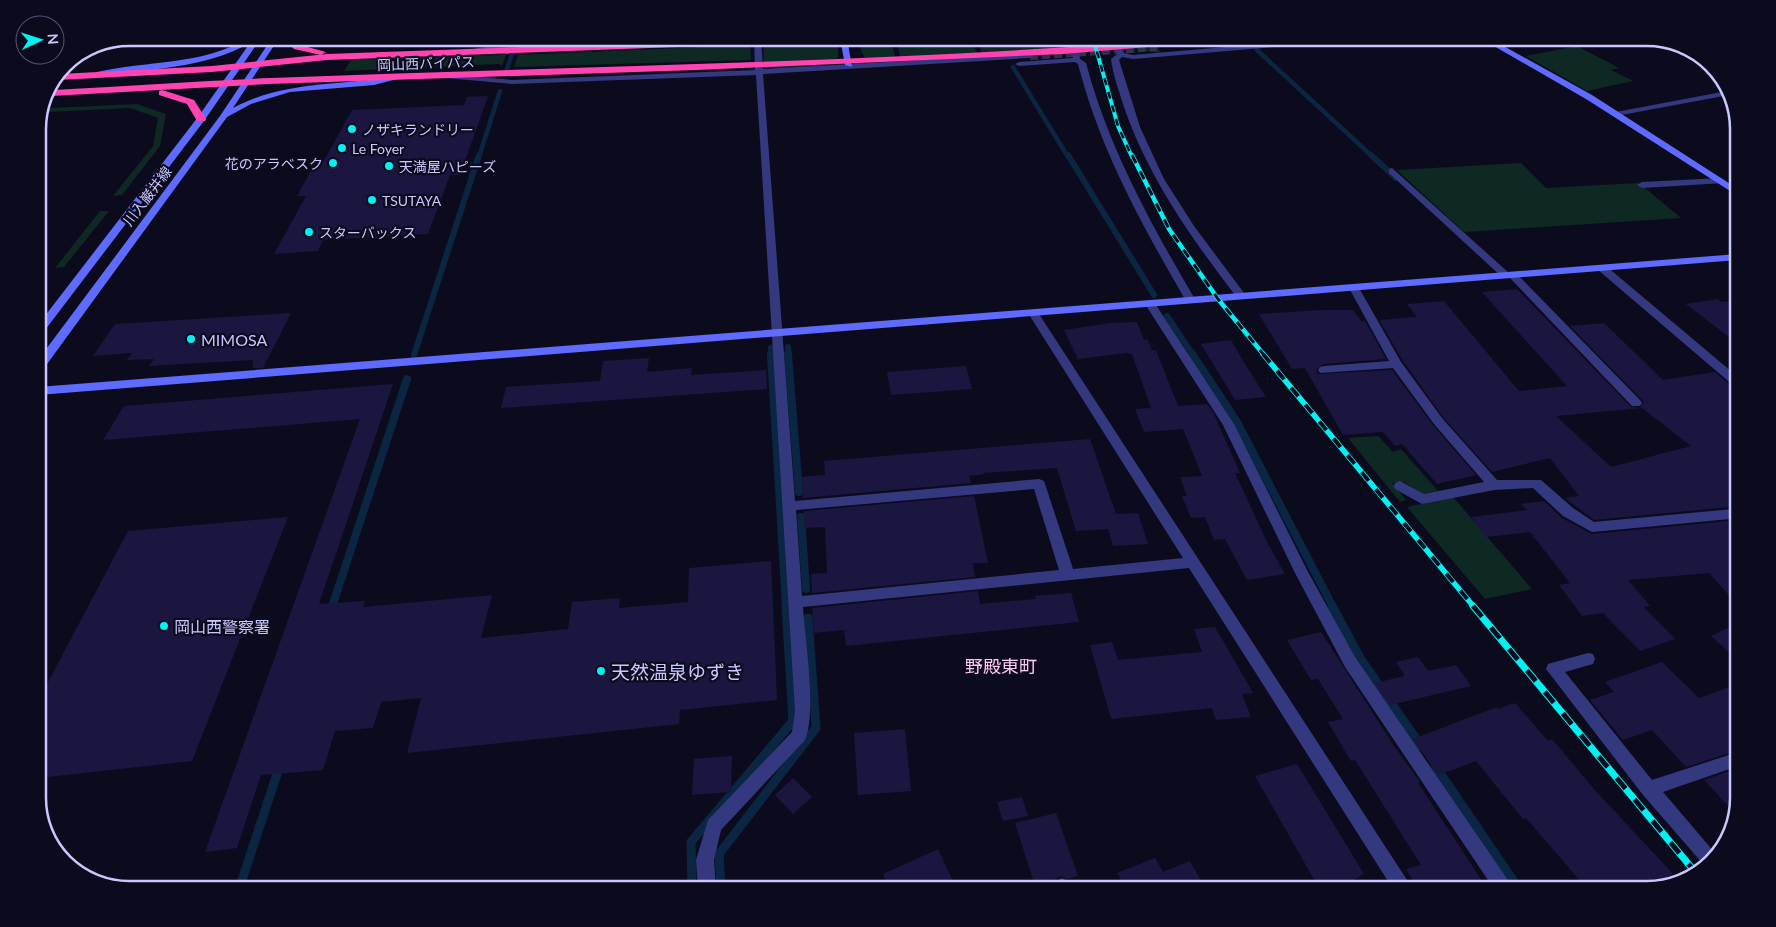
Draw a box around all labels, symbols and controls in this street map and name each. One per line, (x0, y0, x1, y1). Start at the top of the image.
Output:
north arrow (15, 15, 65, 65)
text: N (45, 33, 62, 45)
street label: 岡山西バイパス (377, 53, 475, 73)
place label: ノザキランドリー (362, 121, 474, 138)
marker: ノザキランドリー (346, 123, 358, 135)
place label: Le Foyer (352, 140, 404, 157)
marker: Le Foyer (336, 142, 348, 154)
place label: 花のアラベスク (225, 155, 323, 172)
marker: 花のアラベスク (327, 157, 339, 169)
place label: 天満屋ハピーズ (399, 158, 496, 175)
marker: 天満屋ハピーズ (383, 160, 395, 172)
street label: 川入巌井線 (119, 163, 175, 229)
place label: TSUTAYA (382, 192, 442, 209)
marker: TSUTAYA (366, 194, 378, 206)
place label: スターバックス (319, 224, 416, 241)
marker: スターバックス (303, 226, 315, 238)
place label: MIMOSA (201, 330, 267, 349)
marker: MIMOSA (185, 333, 197, 345)
place label: 岡山西警察署 (174, 617, 270, 636)
marker: 岡山西警察署 (158, 620, 170, 632)
district label: 野殿東町 (965, 655, 1037, 677)
place label: 天然温泉ゆずき (611, 660, 744, 683)
marker: 天然温泉ゆずき (595, 665, 607, 677)

